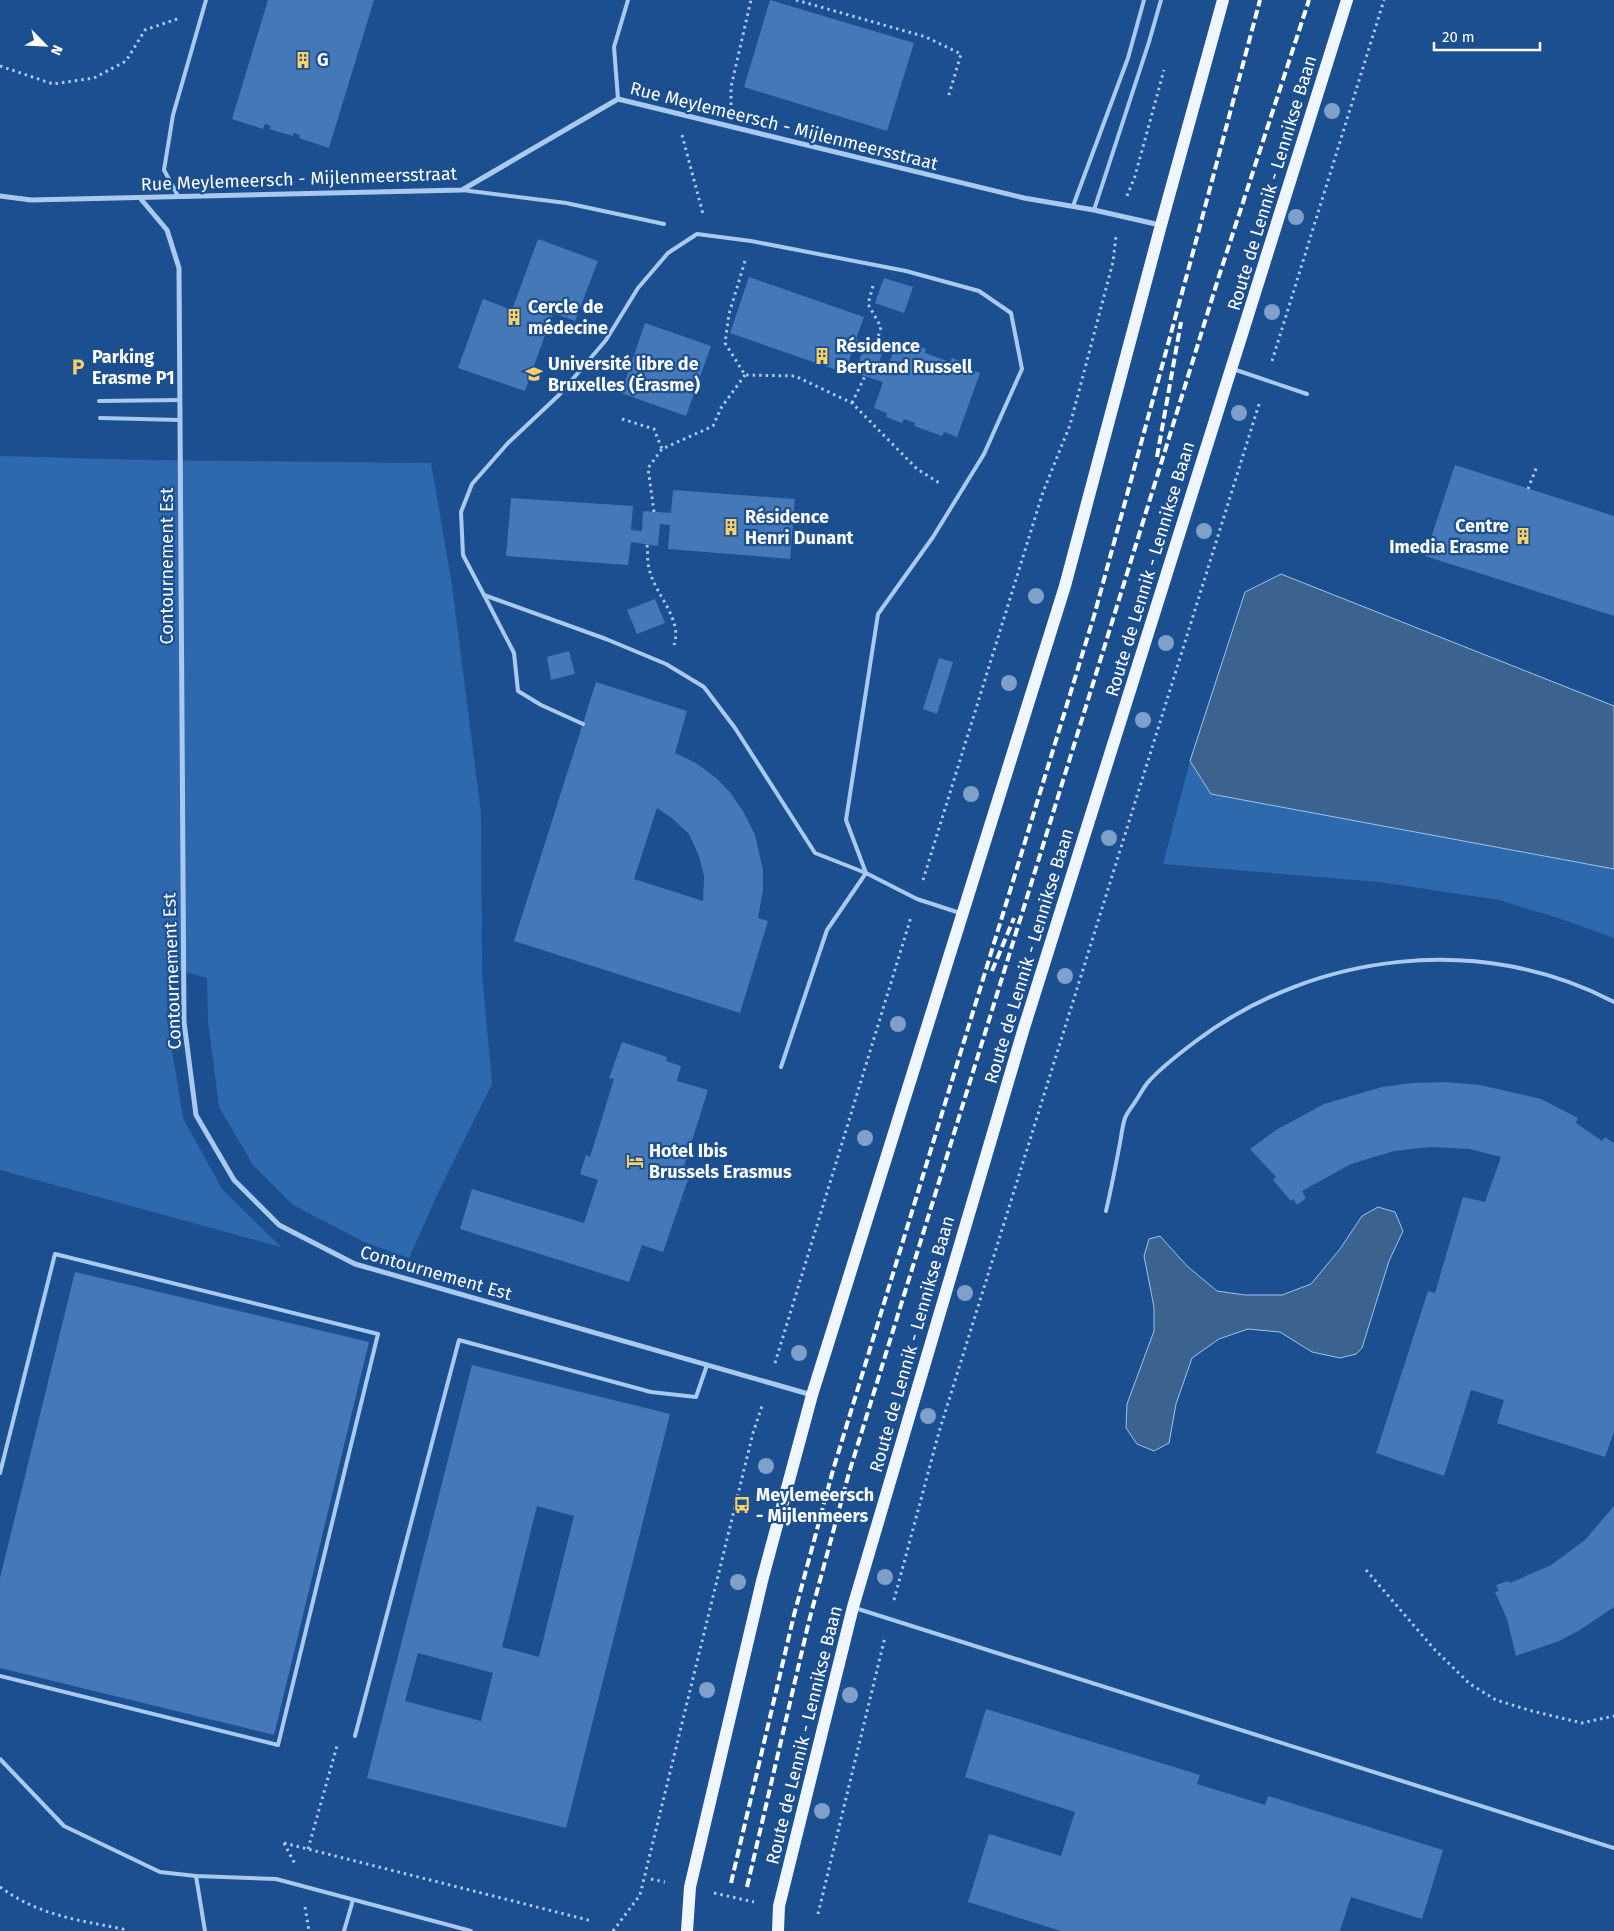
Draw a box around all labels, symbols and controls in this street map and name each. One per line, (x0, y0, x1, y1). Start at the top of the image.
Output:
north arrow (20, 20, 70, 70)
scale bar (1434, 20, 1540, 52)
text: 20 m (1442, 28, 1475, 46)
text: N (47, 42, 66, 58)
place label: G (317, 49, 329, 71)
building icon: G (293, 50, 313, 70)
street label: Route de Lennik - Lennikse Baan (1223, 53, 1321, 313)
street label: Rue Meylemeersch - Mijlenmeersstraat (628, 77, 941, 175)
street label: Rue Meylemeersch - Mijlenmeersstraat (140, 162, 458, 196)
place label: Cercle de médecine (528, 296, 608, 339)
building icon: Cercle de médecine (504, 307, 524, 327)
place label: Résidence Bertrand Russell (836, 335, 973, 378)
place label: Parking Erasme P1 (92, 346, 175, 389)
building icon: Résidence Bertrand Russell (812, 346, 832, 366)
place label: Université libre de Bruxelles (Érasme) (548, 353, 700, 396)
parking icon: Parking Erasme P1 (68, 357, 88, 377)
school or university icon: Université libre de Bruxelles (Érasme) (524, 364, 544, 384)
street label: Route de Lennik - Lennikse Baan (1101, 439, 1199, 699)
street label: Contournement Est (156, 487, 178, 644)
place label: Résidence Henri Dunant (745, 506, 855, 549)
place label: Centre Imedia Erasme (1389, 515, 1509, 558)
building icon: Résidence Henri Dunant (721, 517, 741, 537)
building icon: Centre Imedia Erasme (1513, 526, 1533, 546)
street label: Route de Lennik - Lennikse Baan (980, 826, 1078, 1086)
street label: Contournement Est (158, 892, 186, 1050)
place label: Hotel Ibis Brussels Erasmus (649, 1140, 792, 1183)
hotel icon: Hotel Ibis Brussels Erasmus (625, 1151, 645, 1171)
street label: Route de Lennik - Lennikse Baan (865, 1213, 959, 1475)
street label: Contournement Est (358, 1241, 515, 1305)
place label: Meylemeersch - Mijlenmeers (756, 1484, 874, 1527)
bus stop icon: Meylemeersch - Mijlenmeers (732, 1495, 752, 1515)
street label: Route de Lennik - Lennikse Baan (761, 1603, 847, 1867)

